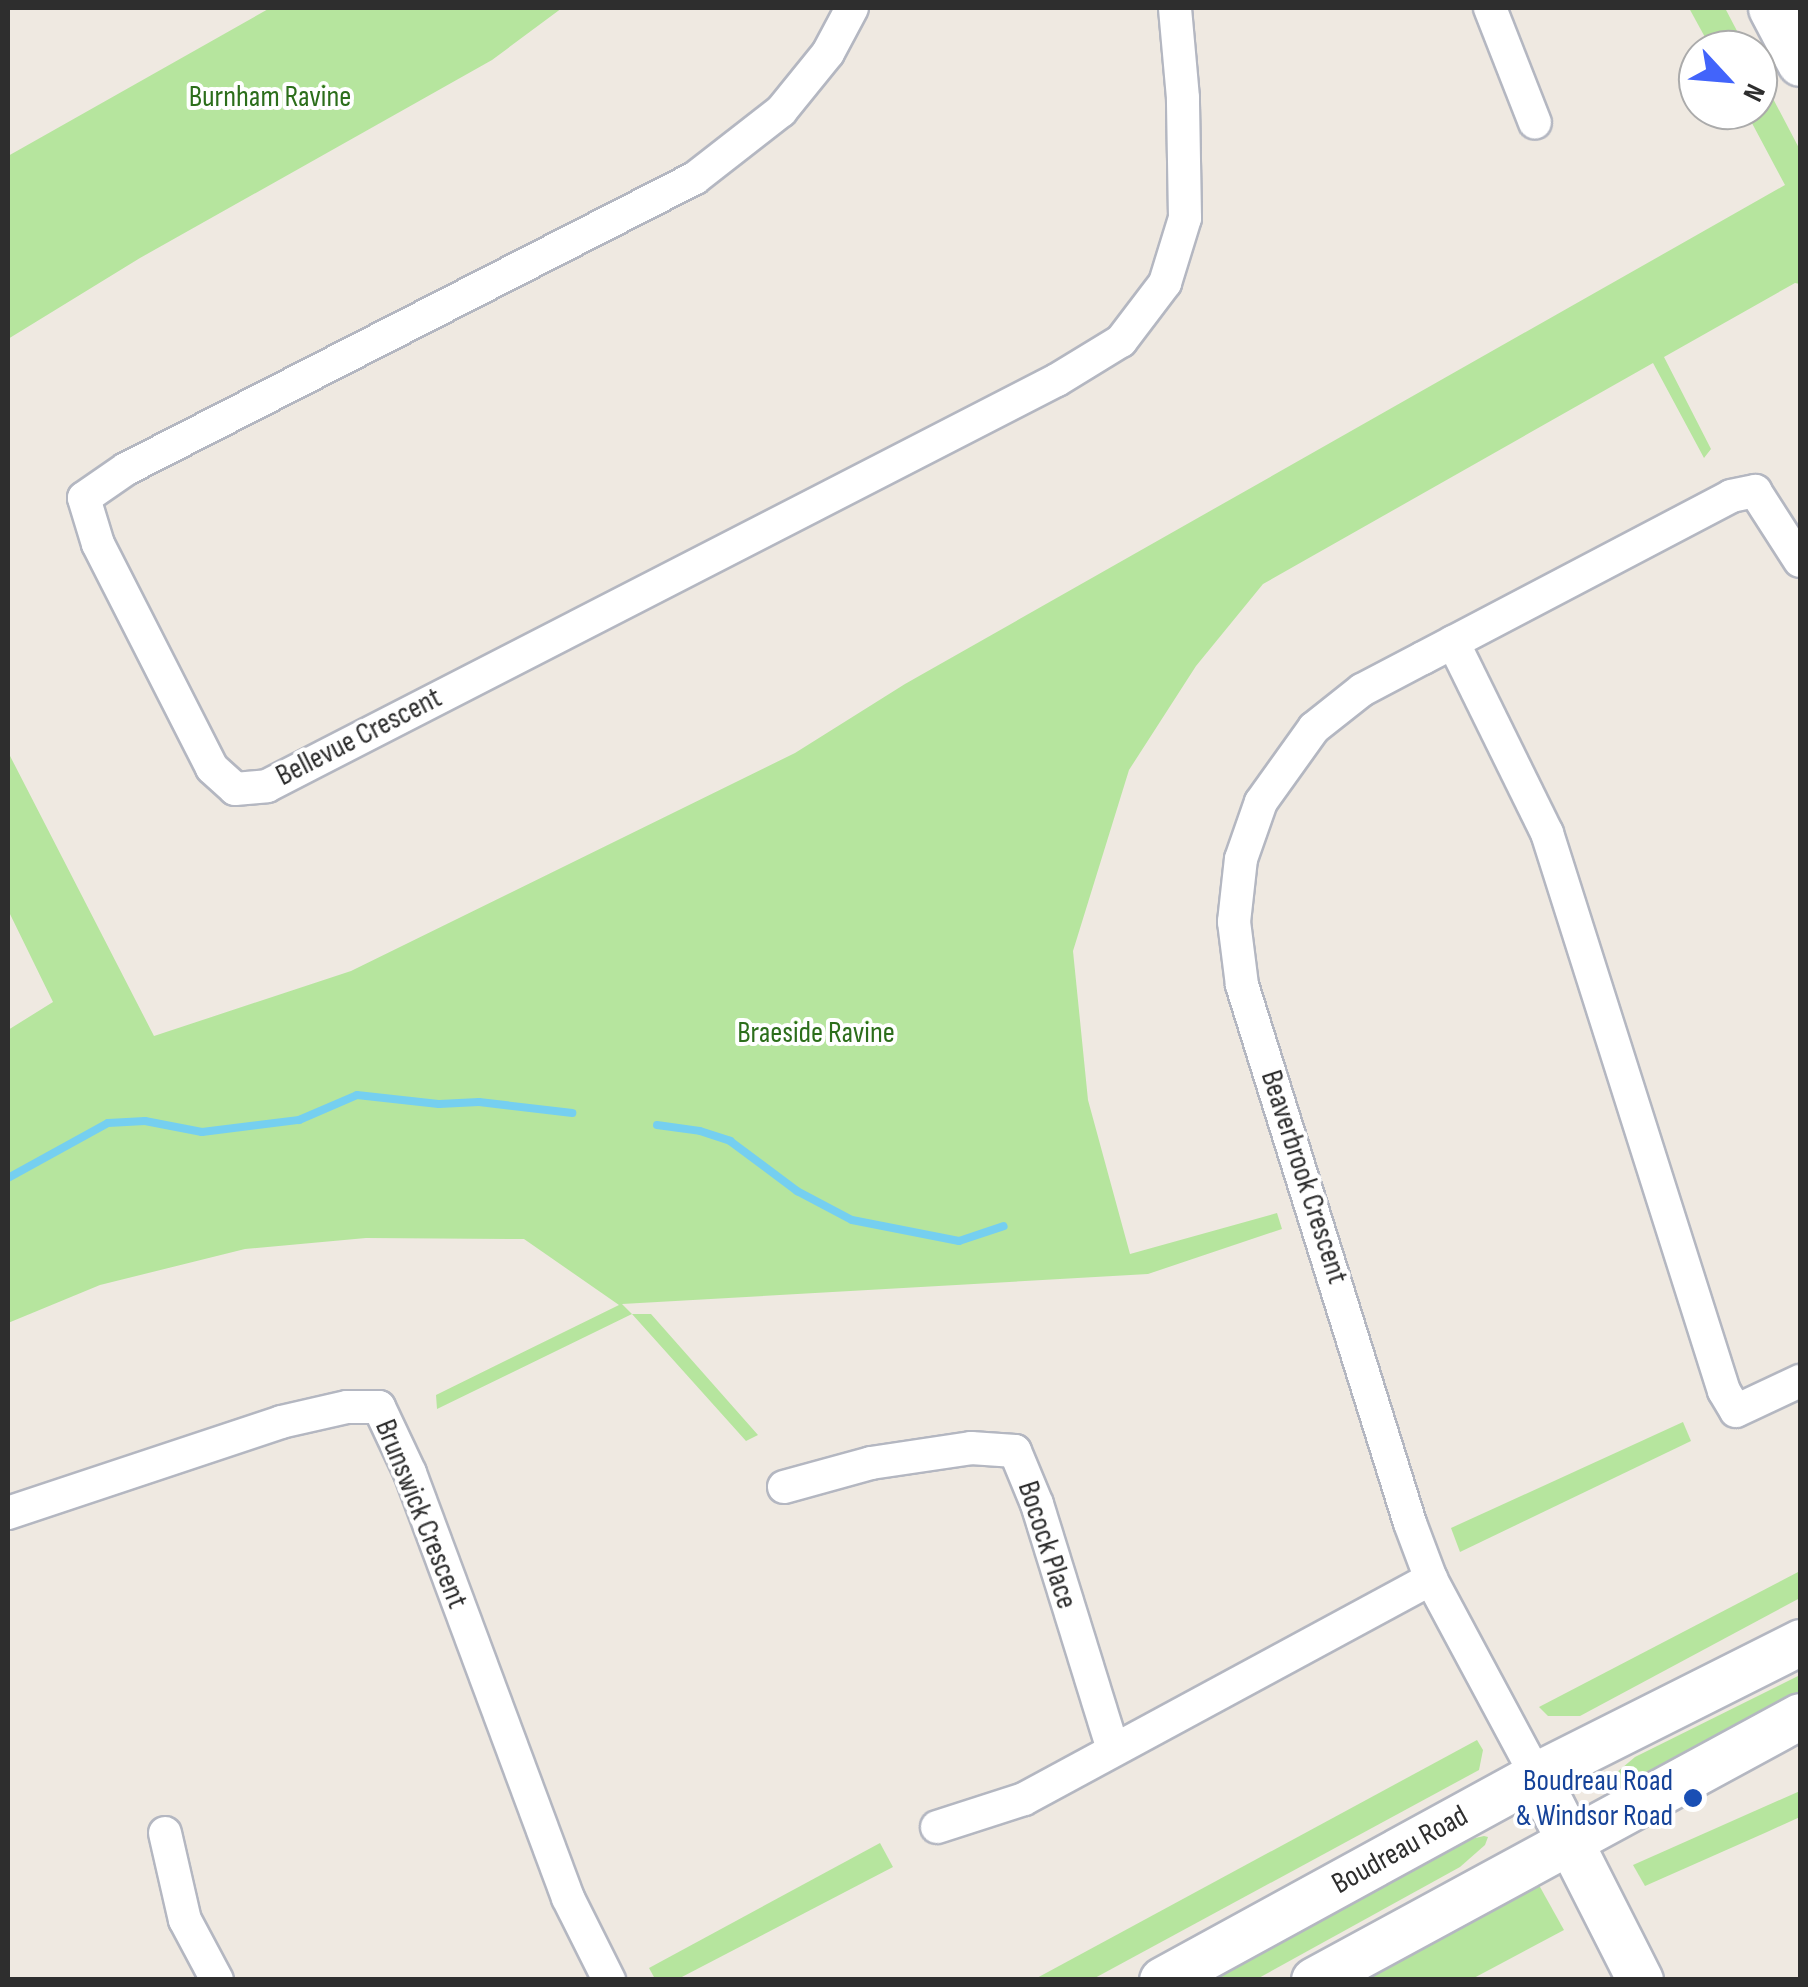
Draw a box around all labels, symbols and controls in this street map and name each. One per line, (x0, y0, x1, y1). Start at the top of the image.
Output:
north arrow (1678, 30, 1778, 130)
park label: Burnham Ravine (189, 79, 351, 115)
text: N (1736, 79, 1772, 106)
street label: Bellevue Crescent (270, 680, 448, 794)
park label: Braeside Ravine (737, 1015, 895, 1051)
street label: Beaverbrook Crescent (1253, 1066, 1355, 1288)
street label: Brunswick Crescent (367, 1414, 475, 1614)
street label: Bocock Place (1009, 1477, 1085, 1613)
place label: Boudreau Road & Windsor Road (1516, 1763, 1673, 1834)
marker: Boudreau Road & Windsor Road (1682, 1787, 1704, 1809)
street label: Boudreau Road (1326, 1798, 1474, 1902)

